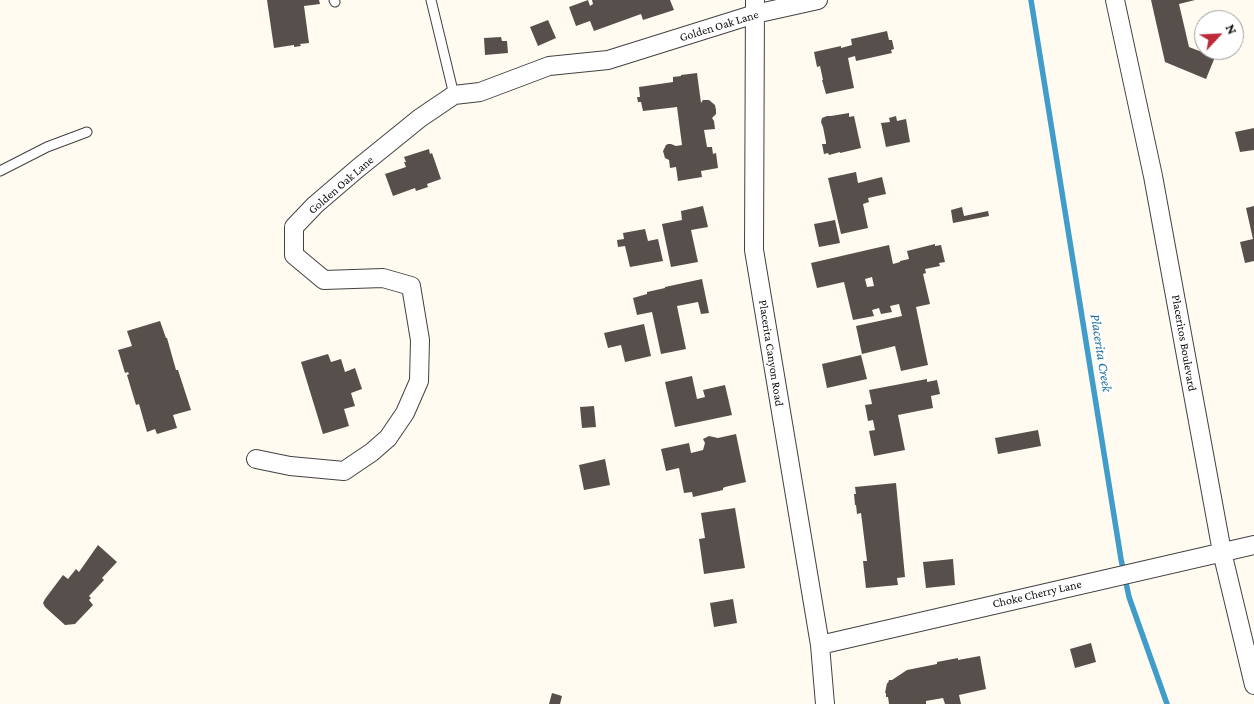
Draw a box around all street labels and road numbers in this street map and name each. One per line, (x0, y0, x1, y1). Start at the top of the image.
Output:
street label: Golden Oak Lane (678, 7, 760, 45)
street label: Golden Oak Lane (305, 153, 377, 217)
street label: Placeritos Boulevard (1168, 294, 1200, 392)
street label: Placerita Canyon Road (755, 299, 787, 407)
street label: Choke Cherry Lane (991, 577, 1083, 611)

